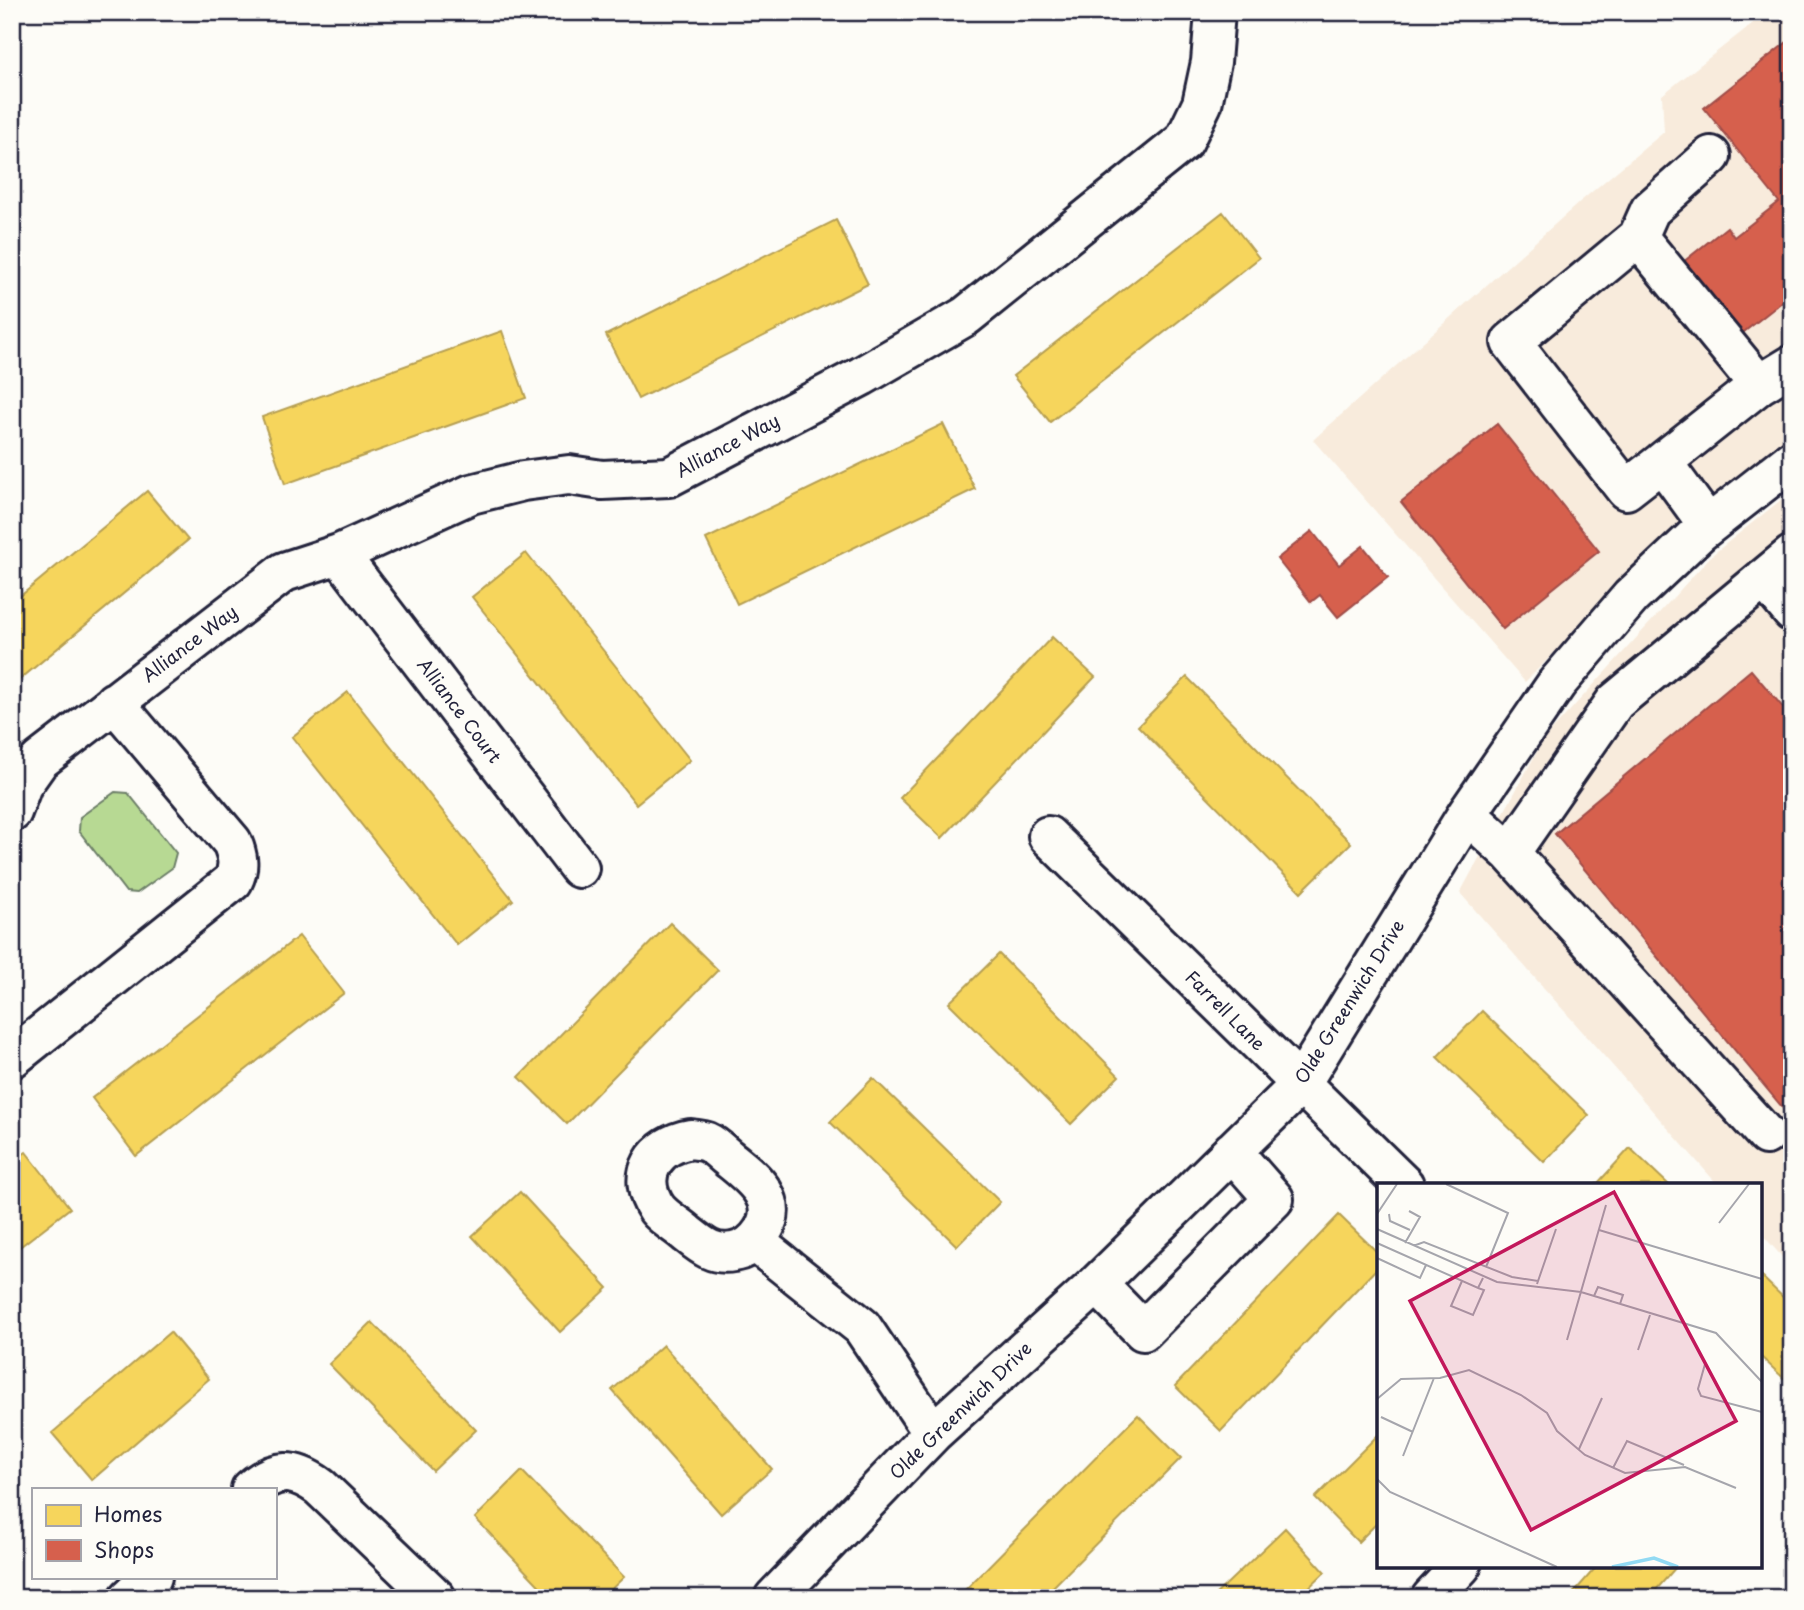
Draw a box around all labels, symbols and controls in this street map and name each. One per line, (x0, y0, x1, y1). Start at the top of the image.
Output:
street label: Alliance Way (671, 406, 784, 483)
street label: Alliance Way (135, 598, 243, 688)
street label: Alliance Court (412, 652, 509, 768)
street label: Olde Greenwich Drive (1287, 914, 1410, 1088)
street label: Farrell Lane (1180, 964, 1272, 1056)
inset map (1377, 1183, 1762, 1568)
street label: Olde Greenwich Drive (883, 1335, 1037, 1485)
legend (32, 1488, 276, 1578)
text: Homes (94, 1497, 162, 1529)
text: Shops (94, 1533, 154, 1565)

